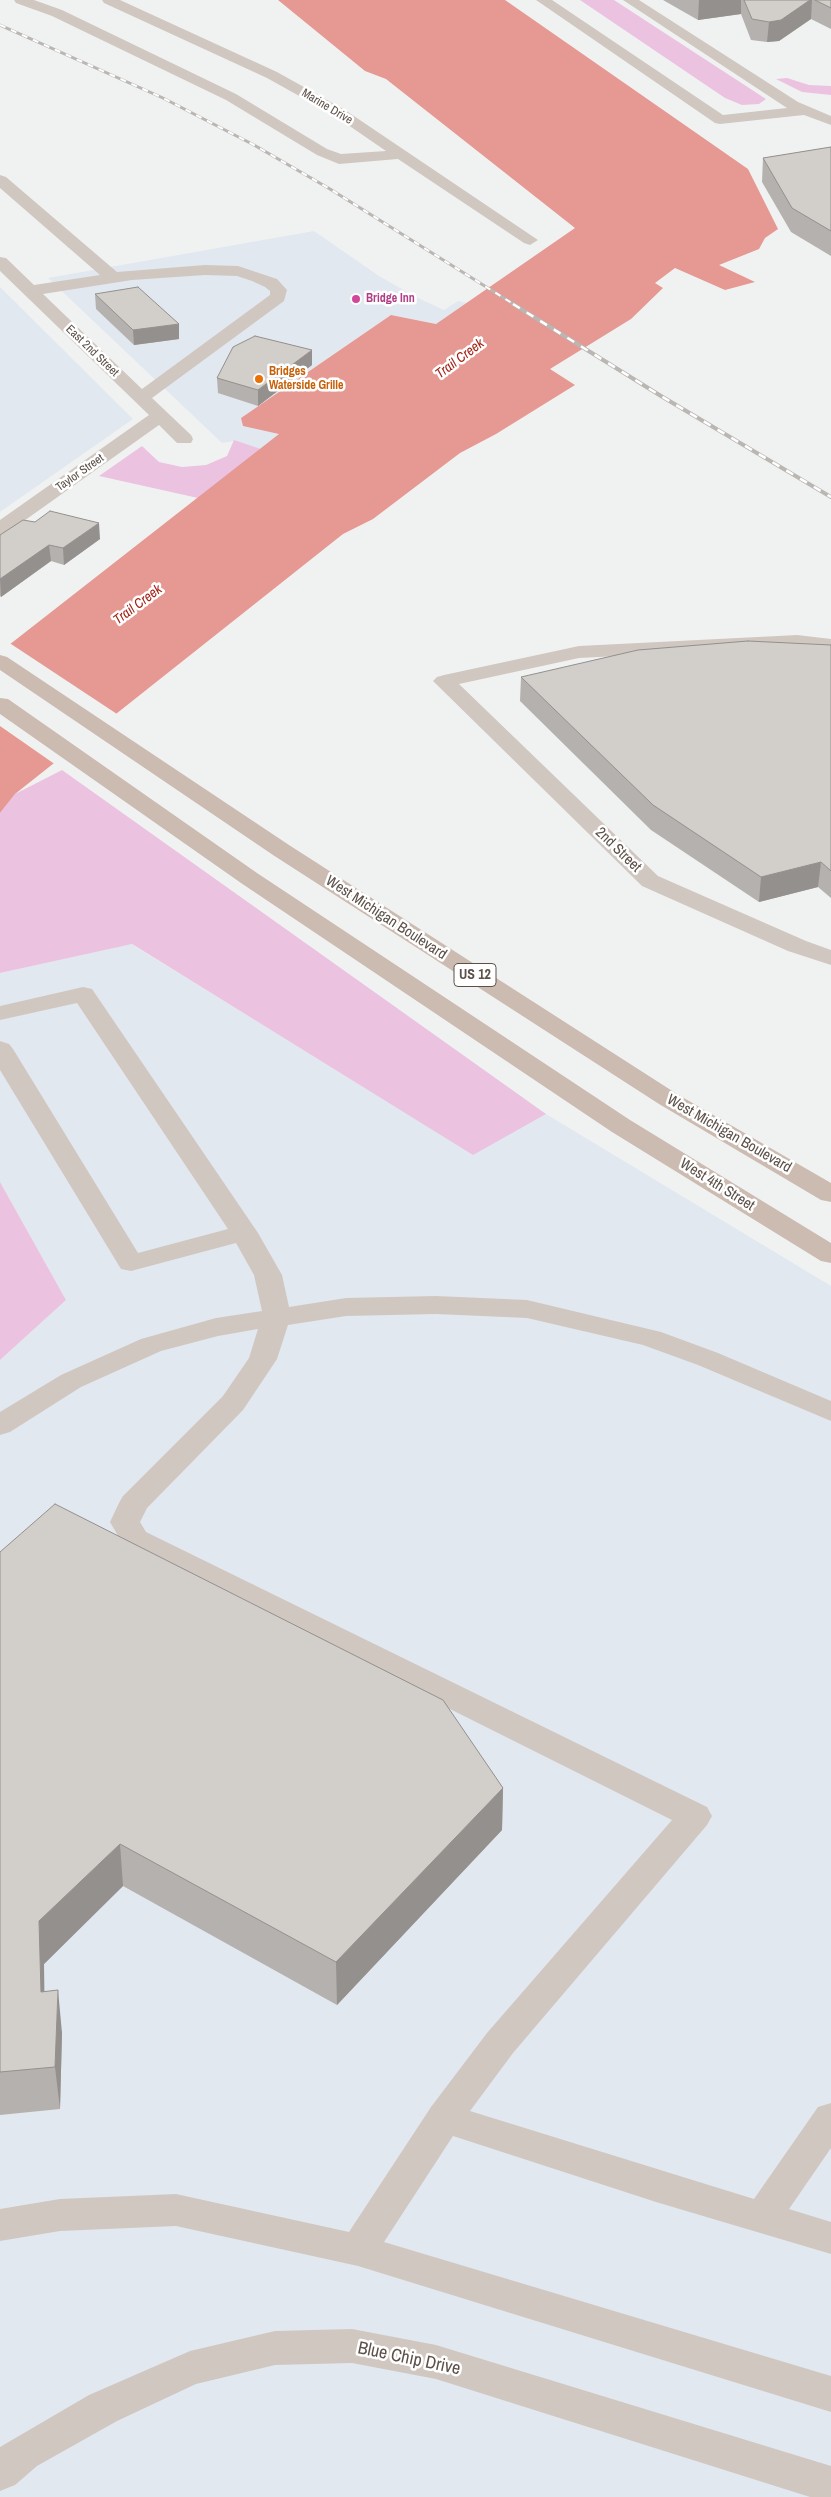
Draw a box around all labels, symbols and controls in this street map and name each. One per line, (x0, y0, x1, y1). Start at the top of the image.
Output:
street label: Marine Drive (299, 86, 355, 128)
place label: Bridge Inn (366, 292, 415, 306)
marker: Bridge Inn (350, 293, 362, 305)
street label: East 2nd Street (63, 322, 121, 380)
water label: Trail Creek (432, 335, 488, 383)
place label: Bridges Waterside Grille (269, 365, 344, 393)
marker: Bridges Waterside Grille (253, 373, 265, 385)
street label: Taylor Street (53, 451, 107, 495)
water label: Trail Creek (110, 581, 166, 629)
street label: 2nd Street (591, 824, 645, 876)
street label: West Michigan Boulevard (322, 872, 450, 964)
road number: US 12 (454, 964, 496, 986)
street label: West Michigan Boulevard (664, 1091, 794, 1177)
street label: West 4th Street (676, 1155, 758, 1215)
street label: Blue Chip Drive (356, 2338, 462, 2380)

